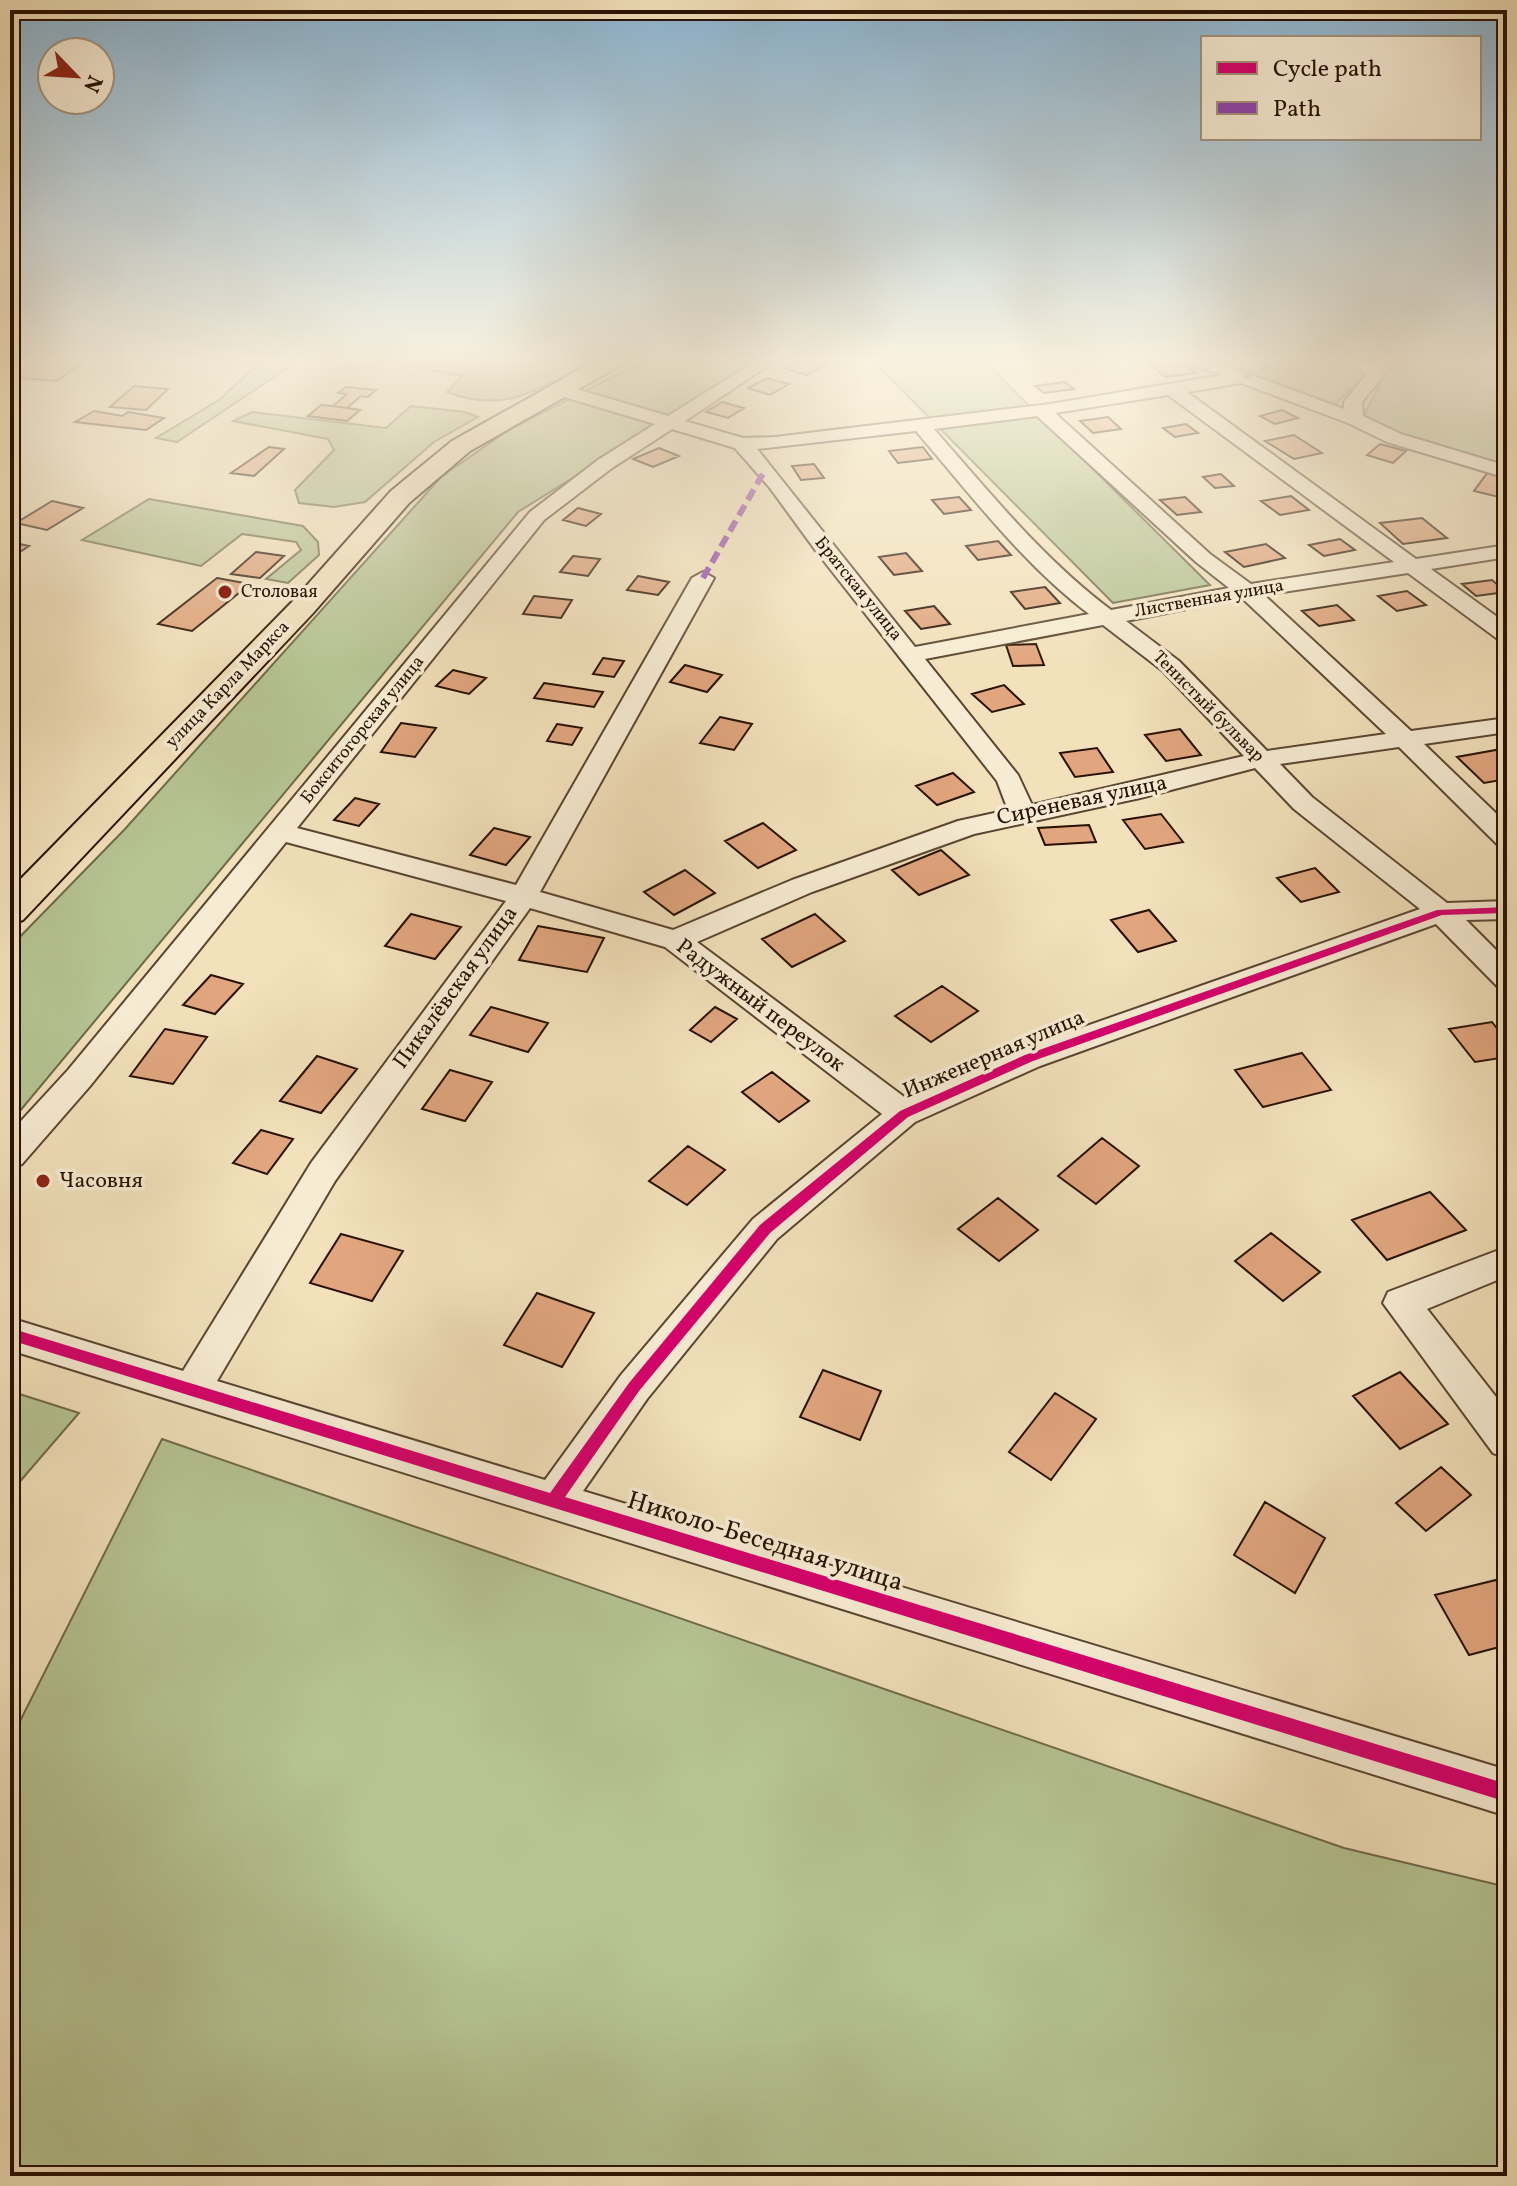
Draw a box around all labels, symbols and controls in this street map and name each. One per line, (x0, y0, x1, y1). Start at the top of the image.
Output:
north arrow (36, 36, 116, 116)
legend (1201, 36, 1481, 140)
text: Cycle path (1273, 53, 1382, 87)
text: N (74, 70, 109, 97)
text: Path (1273, 93, 1321, 127)
street label: Братская улица (808, 531, 908, 647)
street label: Лиственная улица (1132, 574, 1286, 624)
place label: Столовая (241, 580, 318, 605)
marker: Столовая (216, 583, 234, 601)
street label: улица Карла Маркса (160, 616, 296, 754)
street label: Тенистый бульвар (1146, 645, 1270, 769)
street label: Бокситогорская улица (295, 651, 431, 809)
street label: Сиреневая улица (994, 768, 1170, 834)
street label: Пикалёвская улица (386, 900, 526, 1076)
street label: Радужный переулок (669, 932, 851, 1080)
street label: Инженерная улица (898, 1003, 1090, 1107)
place label: Часовня (59, 1166, 143, 1197)
marker: Часовня (34, 1172, 52, 1190)
street label: Николо-Беседная улица (623, 1483, 907, 1601)

